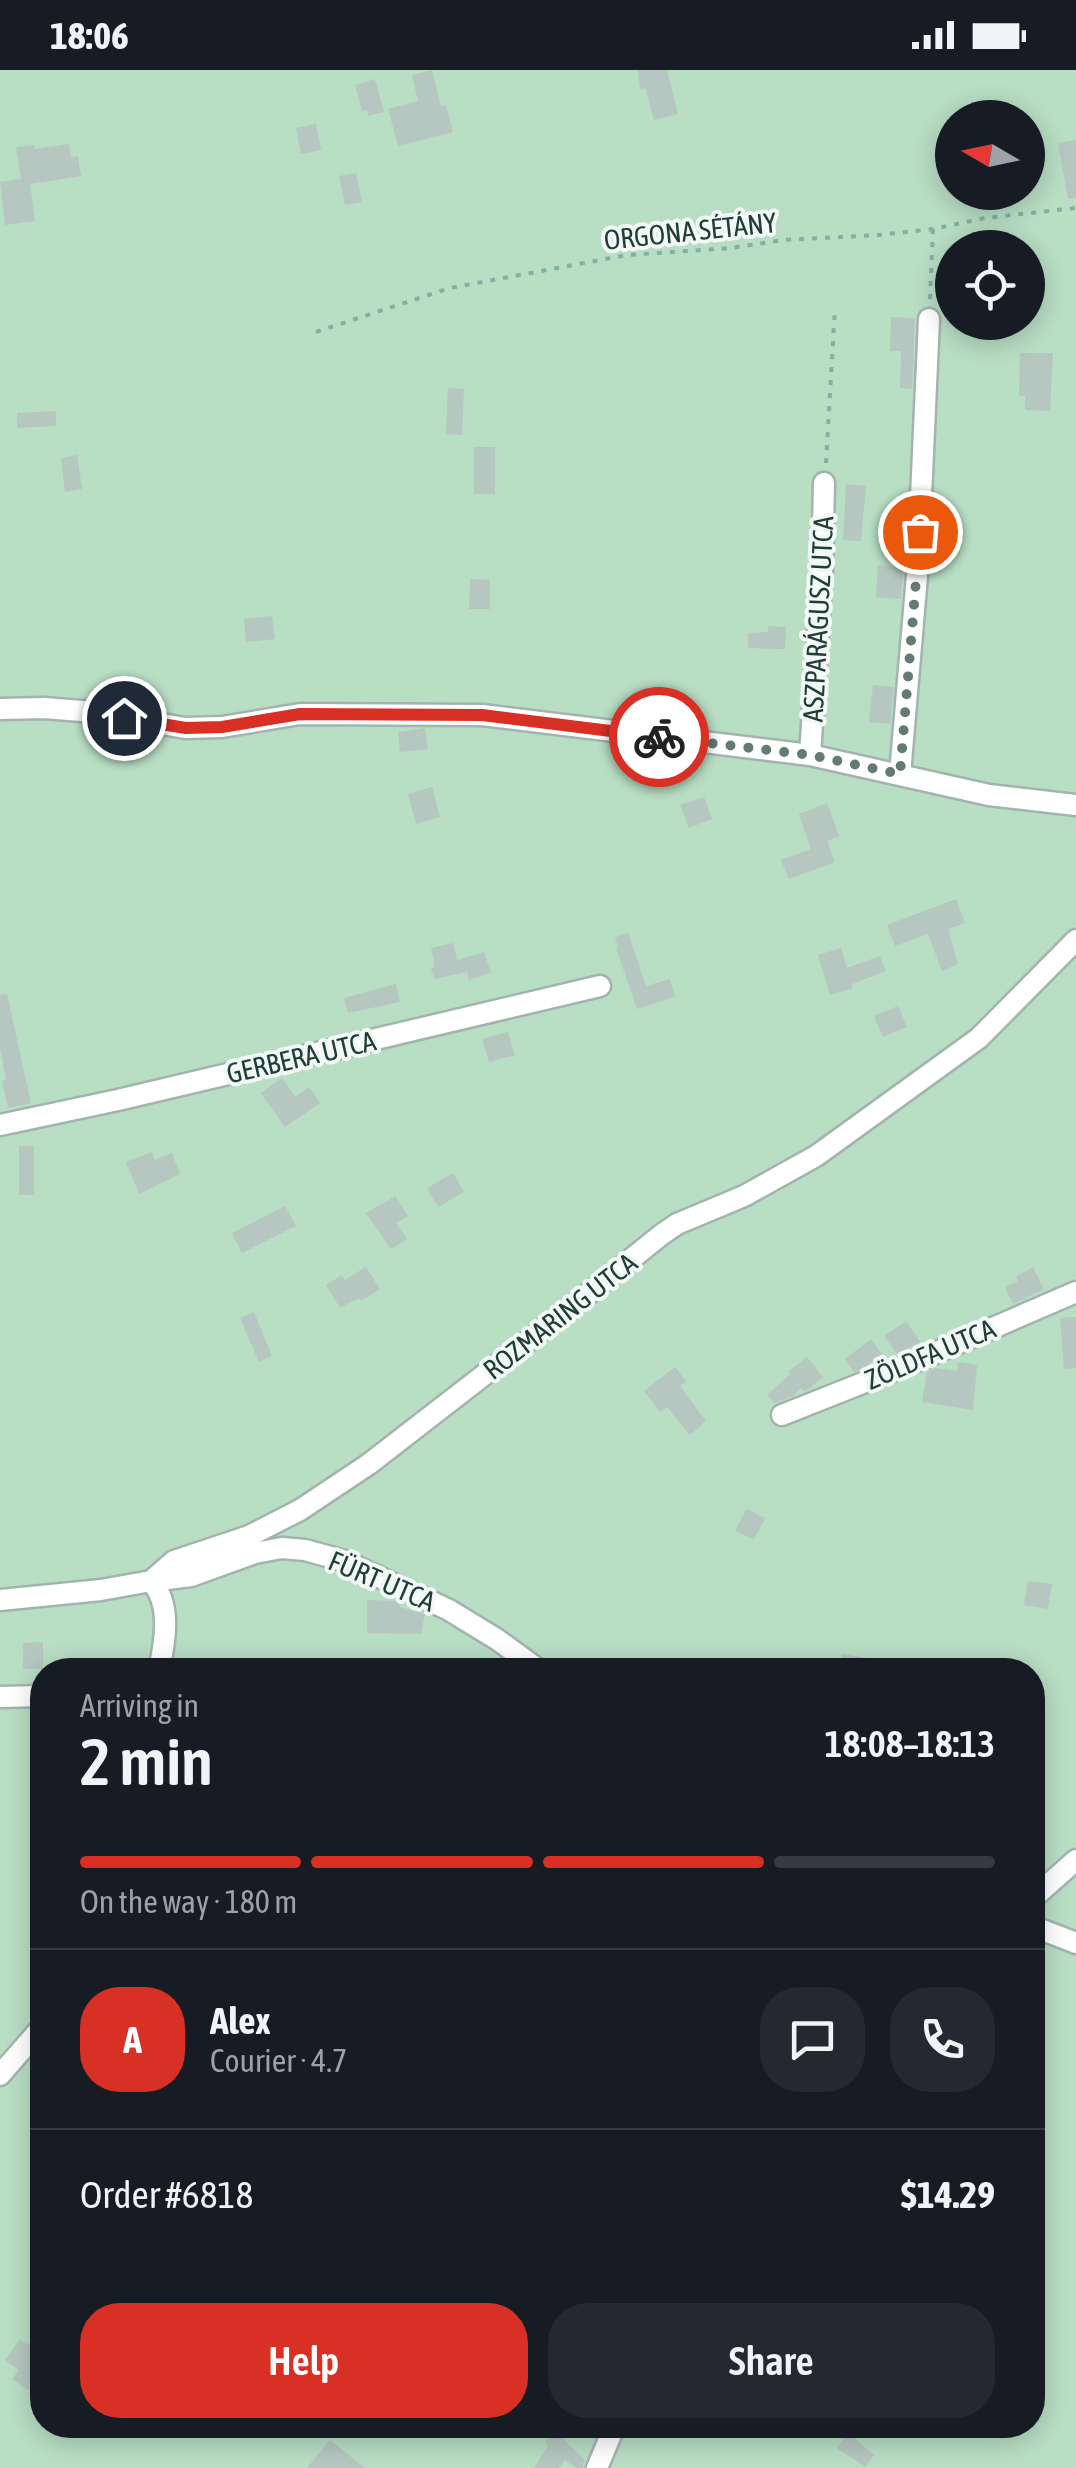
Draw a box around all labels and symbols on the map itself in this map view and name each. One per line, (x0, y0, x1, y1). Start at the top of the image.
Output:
north arrow (935, 100, 1045, 210)
street label: ORGONA SÉTÁNY (602, 206, 778, 256)
pin (878, 490, 963, 575)
street label: ASZPARÁGUSZ UTCA (797, 515, 839, 723)
pin (82, 676, 167, 761)
courier (609, 687, 709, 787)
street label: GERBERA UTCA (223, 1024, 379, 1090)
street label: ROZMARING UTCA (477, 1246, 643, 1386)
street label: ZÖLDFA UTCA (860, 1312, 1000, 1396)
street label: FÜRT UTCA (324, 1544, 440, 1618)

